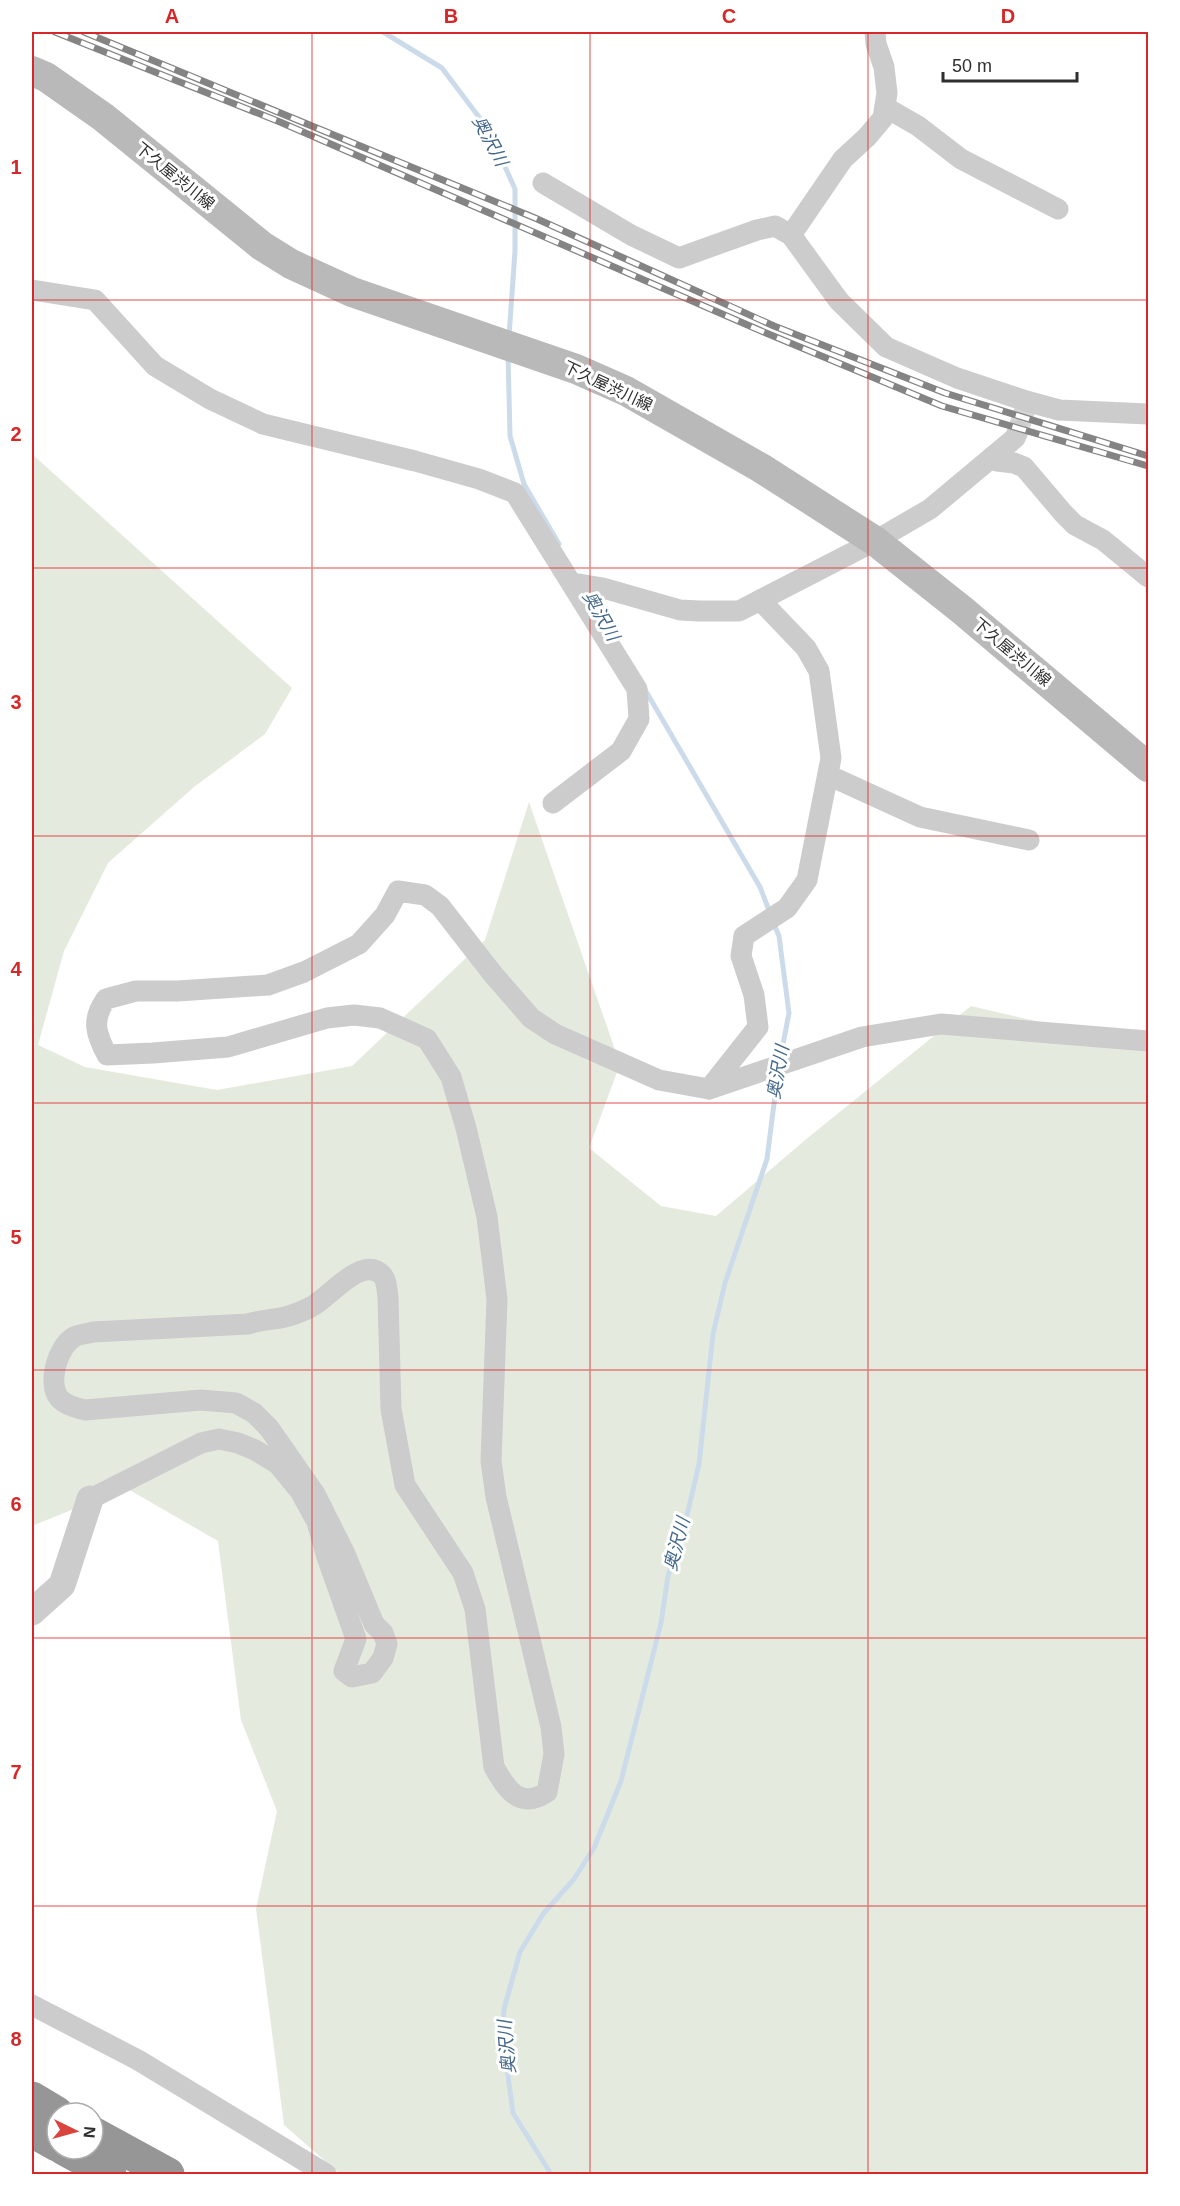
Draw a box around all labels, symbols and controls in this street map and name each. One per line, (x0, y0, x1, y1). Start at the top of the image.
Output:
text: A (165, 5, 179, 27)
text: B (444, 5, 458, 27)
text: C (722, 5, 736, 27)
text: D (1001, 5, 1015, 27)
scale bar (943, 45, 1076, 83)
text: 50 m (952, 56, 992, 76)
water label: 奥沢川 (468, 112, 512, 171)
street label: 下久屋渋川線 (132, 139, 218, 213)
text: 1 (10, 156, 22, 178)
street label: 下久屋渋川線 (561, 358, 655, 414)
text: 2 (10, 423, 22, 445)
water label: 奥沢川 (579, 588, 624, 646)
street label: 下久屋渋川線 (970, 615, 1054, 689)
text: 3 (10, 691, 22, 713)
text: 4 (10, 958, 22, 980)
water label: 奥沢川 (763, 1042, 793, 1100)
text: 5 (10, 1226, 22, 1248)
text: 6 (10, 1493, 22, 1515)
water label: 奥沢川 (660, 1513, 694, 1573)
text: 7 (10, 1761, 22, 1783)
water label: 奥沢川 (495, 2017, 519, 2075)
text: 8 (10, 2028, 22, 2050)
north arrow (45, 2101, 105, 2161)
text: N (80, 2126, 98, 2139)

